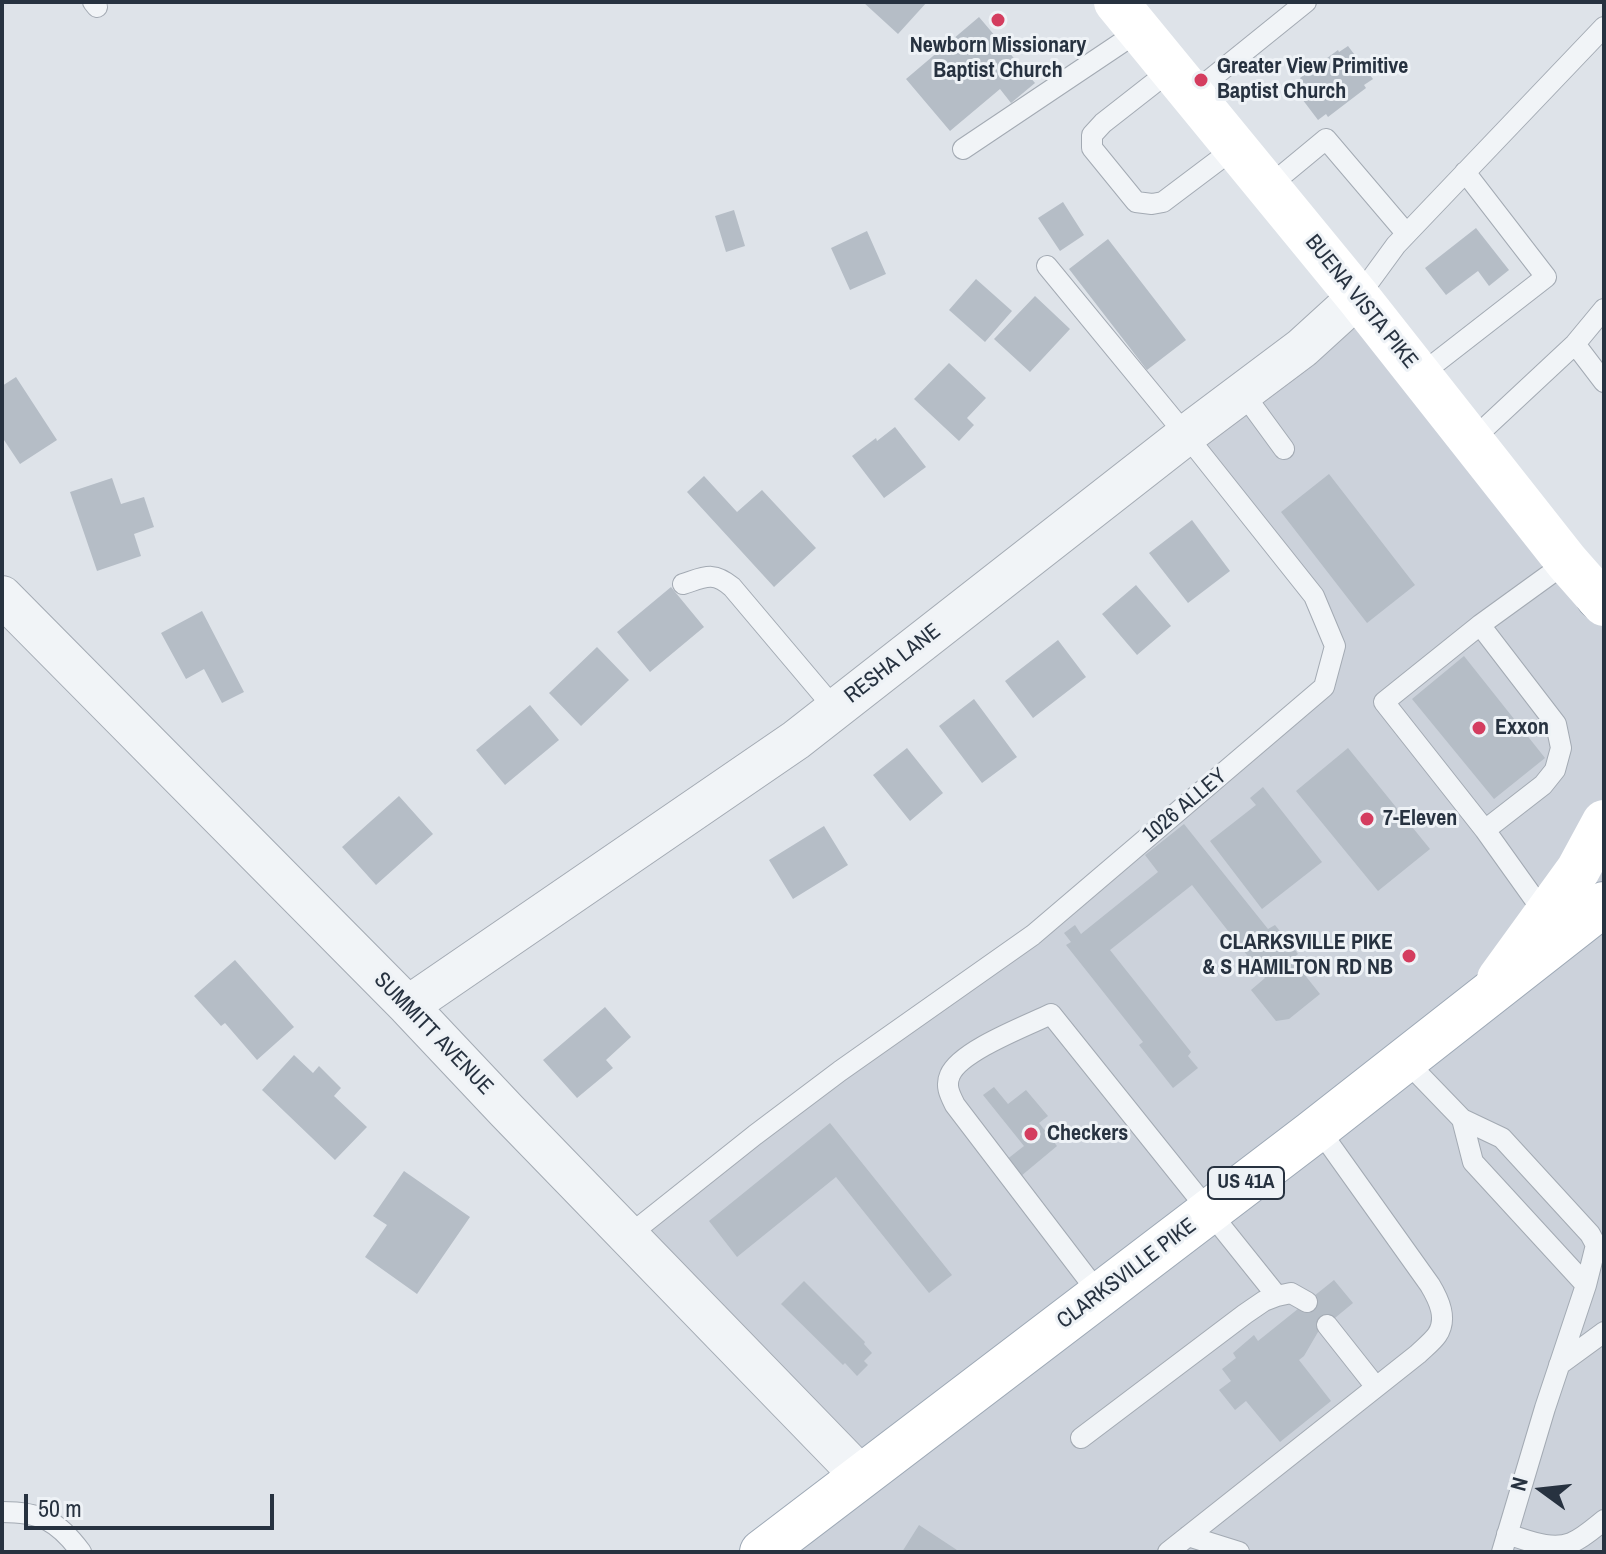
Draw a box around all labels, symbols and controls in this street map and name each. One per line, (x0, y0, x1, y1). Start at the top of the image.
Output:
marker: Newborn Missionary Baptist Church (989, 11, 1007, 29)
place label: Newborn Missionary Baptist Church (910, 33, 1086, 84)
place label: Greater View Primitive Baptist Church (1217, 54, 1408, 106)
marker: Greater View Primitive Baptist Church (1192, 71, 1210, 89)
street label: BUENA VISTA PIKE (1299, 230, 1423, 374)
street label: RESHA LANE (840, 618, 946, 710)
place label: Exxon (1495, 715, 1549, 741)
marker: Exxon (1470, 719, 1488, 737)
street label: 1026 ALLEY (1138, 763, 1232, 849)
place label: 7-Eleven (1383, 806, 1457, 832)
marker: 7-Eleven (1358, 810, 1376, 828)
place label: CLARKSVILLE PIKE & S HAMILTON RD NB (1202, 930, 1393, 982)
marker: CLARKSVILLE PIKE & S HAMILTON RD NB (1400, 947, 1418, 965)
street label: SUMMITT AVENUE (368, 967, 498, 1101)
place label: Checkers (1047, 1121, 1128, 1147)
marker: Checkers (1022, 1125, 1040, 1143)
road number: US 41A (1208, 1167, 1284, 1199)
street label: CLARKSVILLE PIKE (1052, 1213, 1202, 1335)
north arrow (1502, 1450, 1582, 1530)
text: N (1503, 1474, 1535, 1494)
scale bar (28, 1478, 278, 1528)
text: 50 m (38, 1492, 82, 1524)

